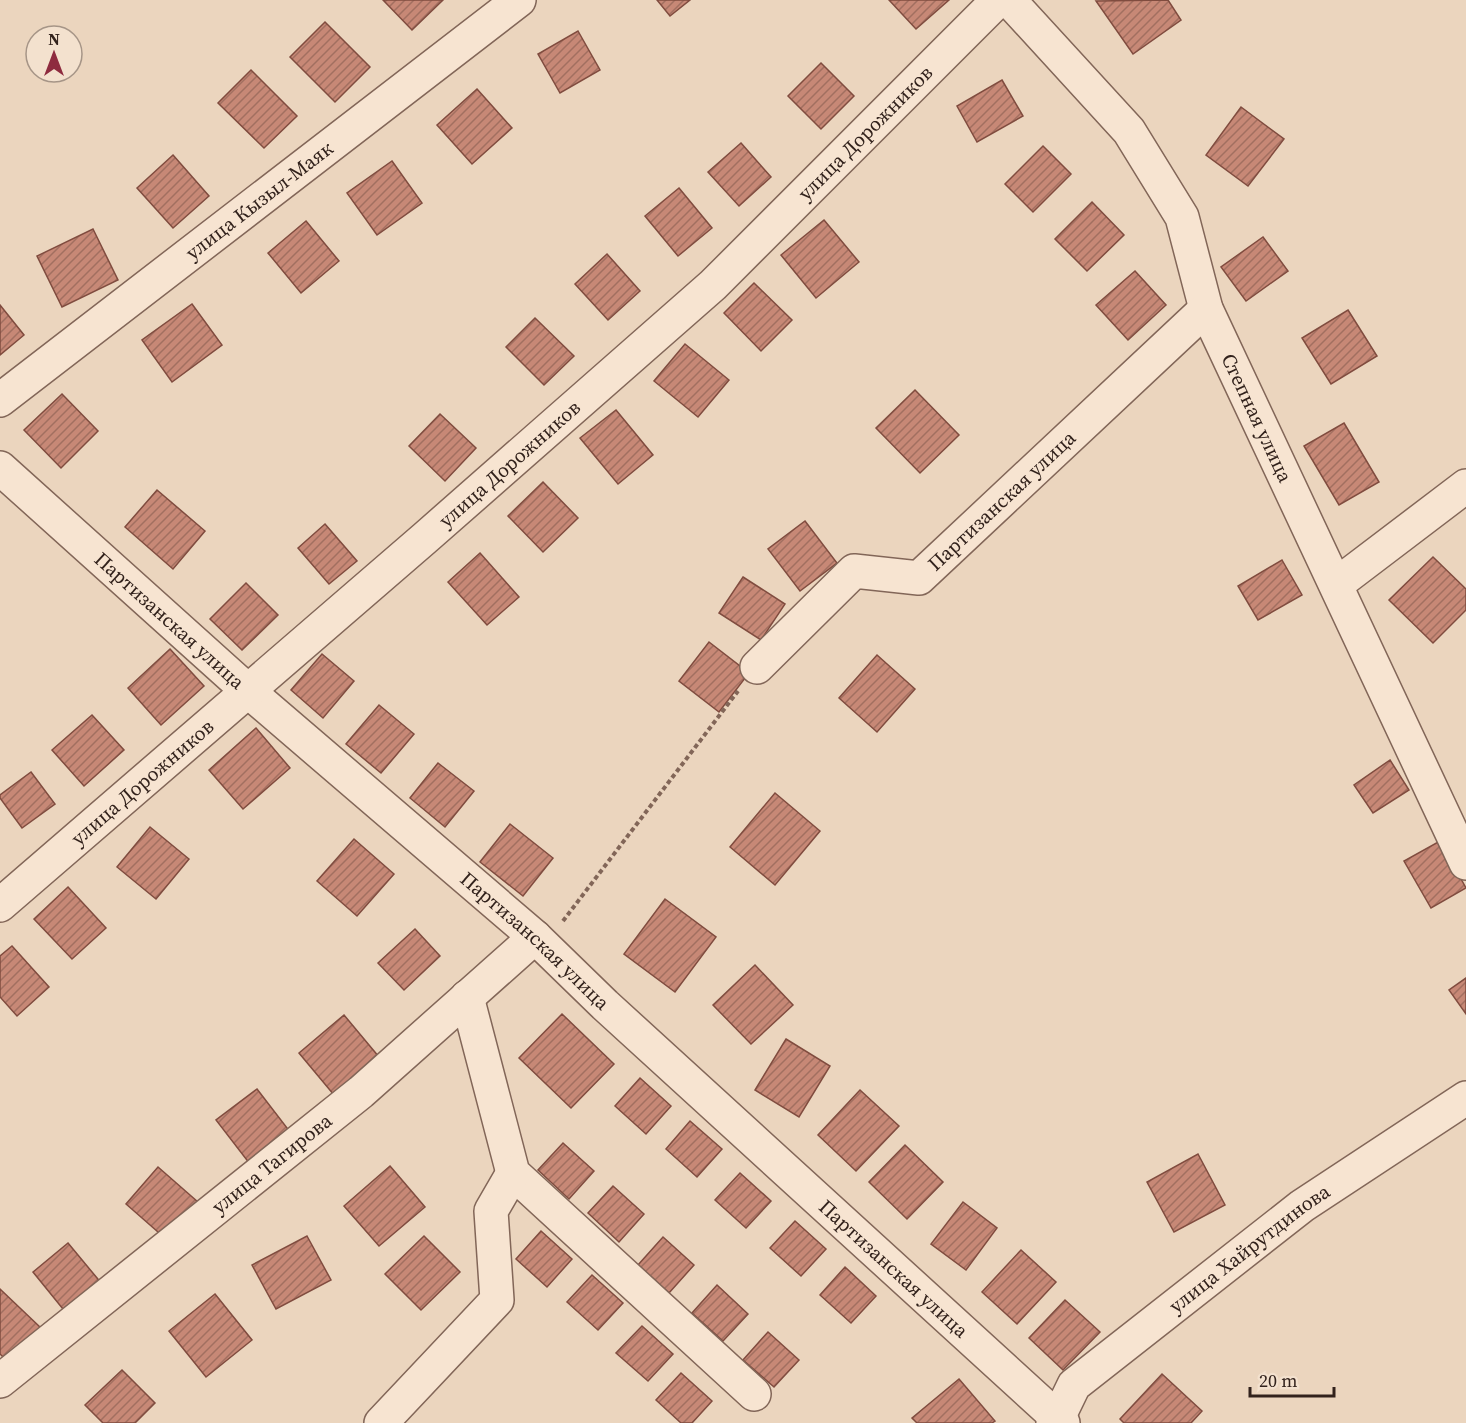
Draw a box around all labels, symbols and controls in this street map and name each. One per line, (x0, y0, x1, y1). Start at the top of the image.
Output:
north arrow (24, 24, 84, 84)
text: N (48, 28, 60, 50)
street label: улица Дорожников (791, 59, 939, 207)
street label: улица Кызыл-Маяк (179, 134, 339, 266)
street label: Степная улица (1215, 349, 1300, 488)
street label: улица Дорожников (432, 394, 587, 534)
street label: Партизанская улица (921, 424, 1082, 577)
street label: Партизанская улица (88, 545, 251, 696)
street label: улица Дорожников (65, 713, 220, 852)
street label: Партизанская улица (454, 865, 617, 1017)
street label: улица Тагирова (206, 1106, 338, 1220)
street label: улица Хайрутдинова (1163, 1177, 1336, 1319)
street label: Партизанская улица (813, 1193, 975, 1345)
scale bar (1250, 1360, 1334, 1398)
text: 20 m (1259, 1368, 1297, 1393)

